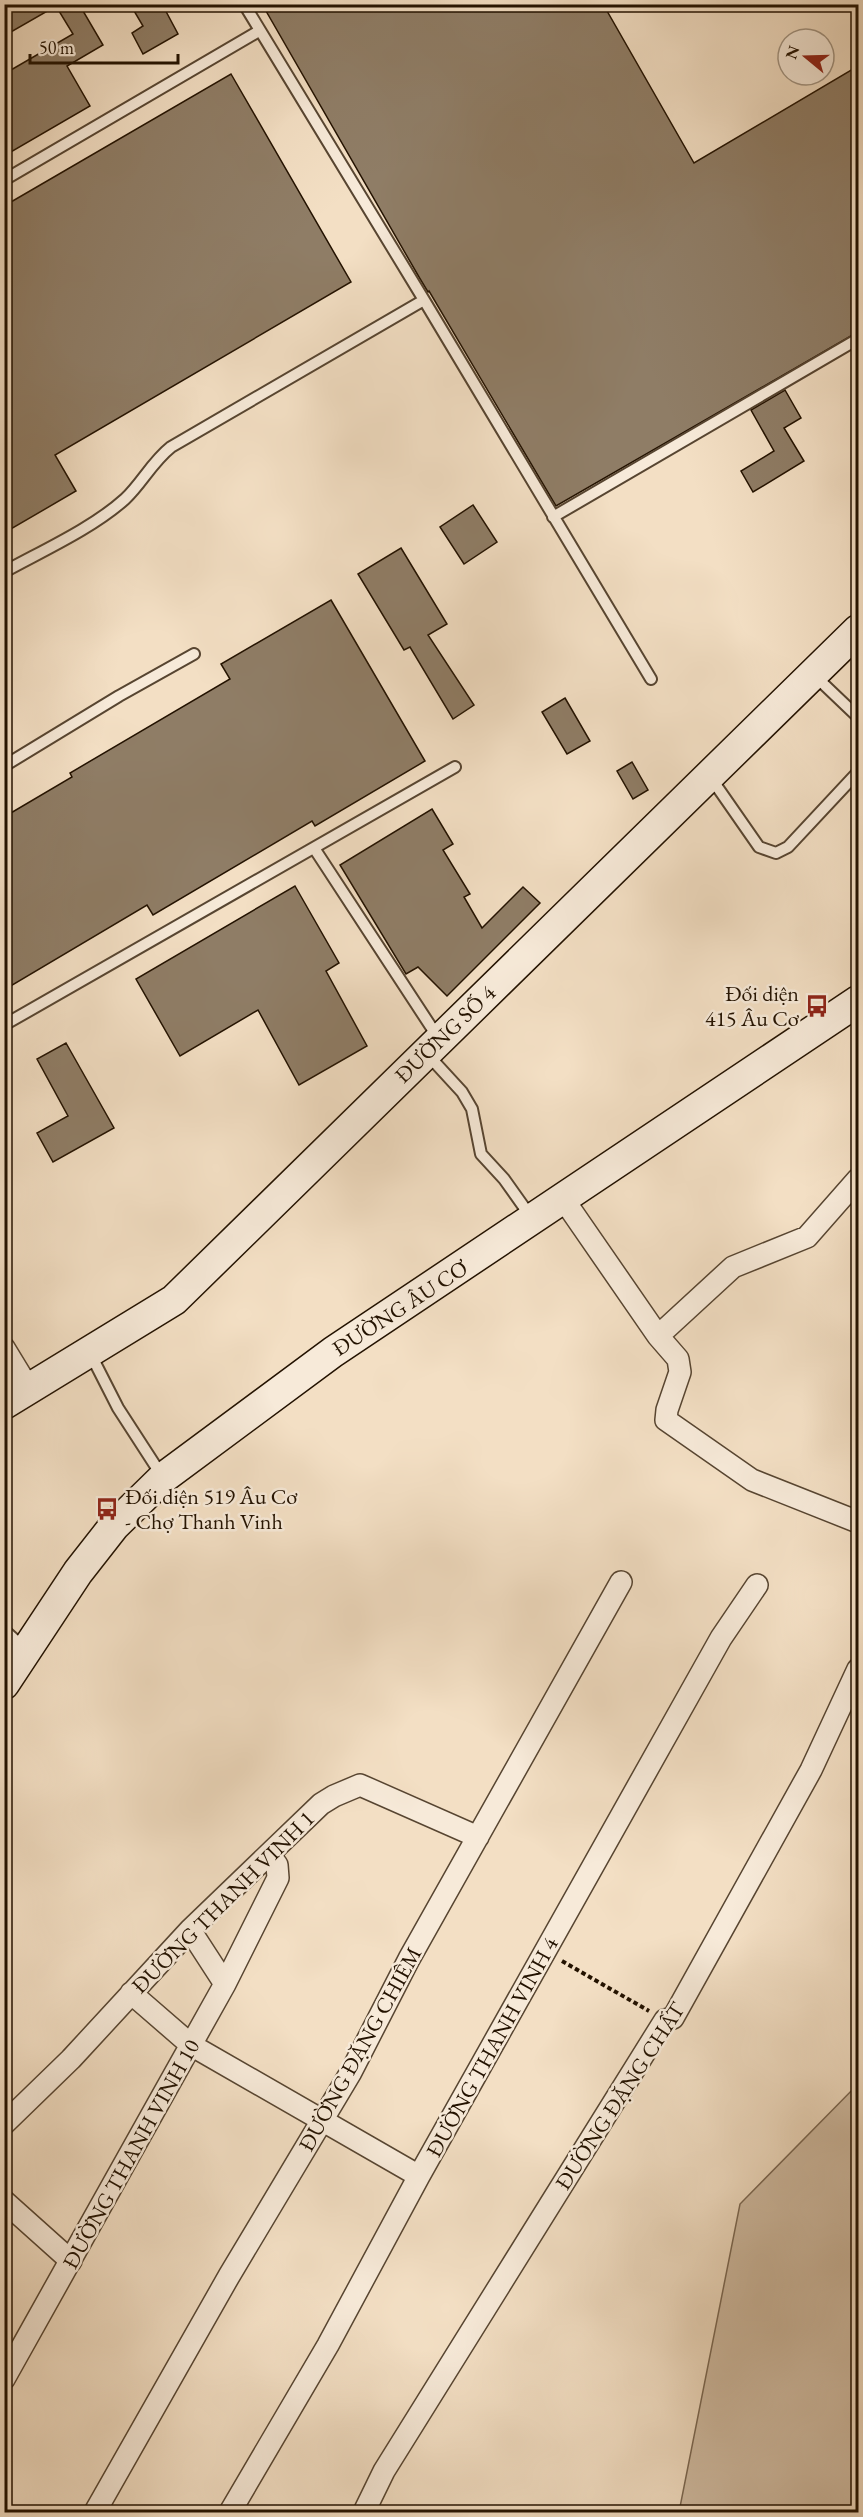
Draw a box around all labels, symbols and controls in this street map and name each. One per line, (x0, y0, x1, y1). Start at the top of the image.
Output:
scale bar (30, 27, 178, 65)
north arrow (776, 27, 836, 87)
text: 50 m (39, 36, 74, 59)
text: N (780, 43, 804, 62)
street label: ĐƯỜNG SỐ 4 (388, 978, 502, 1089)
place label: Đối diện 415 Âu Cơ (705, 979, 800, 1033)
bus stop icon: Đối diện 415 Âu Cơ (804, 993, 830, 1019)
street label: ĐƯỜNG ÂU CƠ (327, 1253, 474, 1363)
place label: Đối diện 519 Âu Cơ - Chợ Thanh Vinh (125, 1482, 298, 1536)
bus stop icon: Đối diện 519 Âu Cơ - Chợ Thanh Vinh (94, 1496, 120, 1522)
street label: ĐƯỜNG THANH VINH 1 (125, 1804, 321, 2000)
street label: ĐƯỜNG THANH VINH 4 (419, 1931, 565, 2162)
street label: ĐƯỜNG ĐẶNG CHIÊM (292, 1941, 428, 2156)
street label: ĐƯỜNG ĐẶNG CHẤT (549, 1997, 692, 2195)
street label: ĐƯỜNG THANH VINH 10 (56, 2034, 206, 2274)

